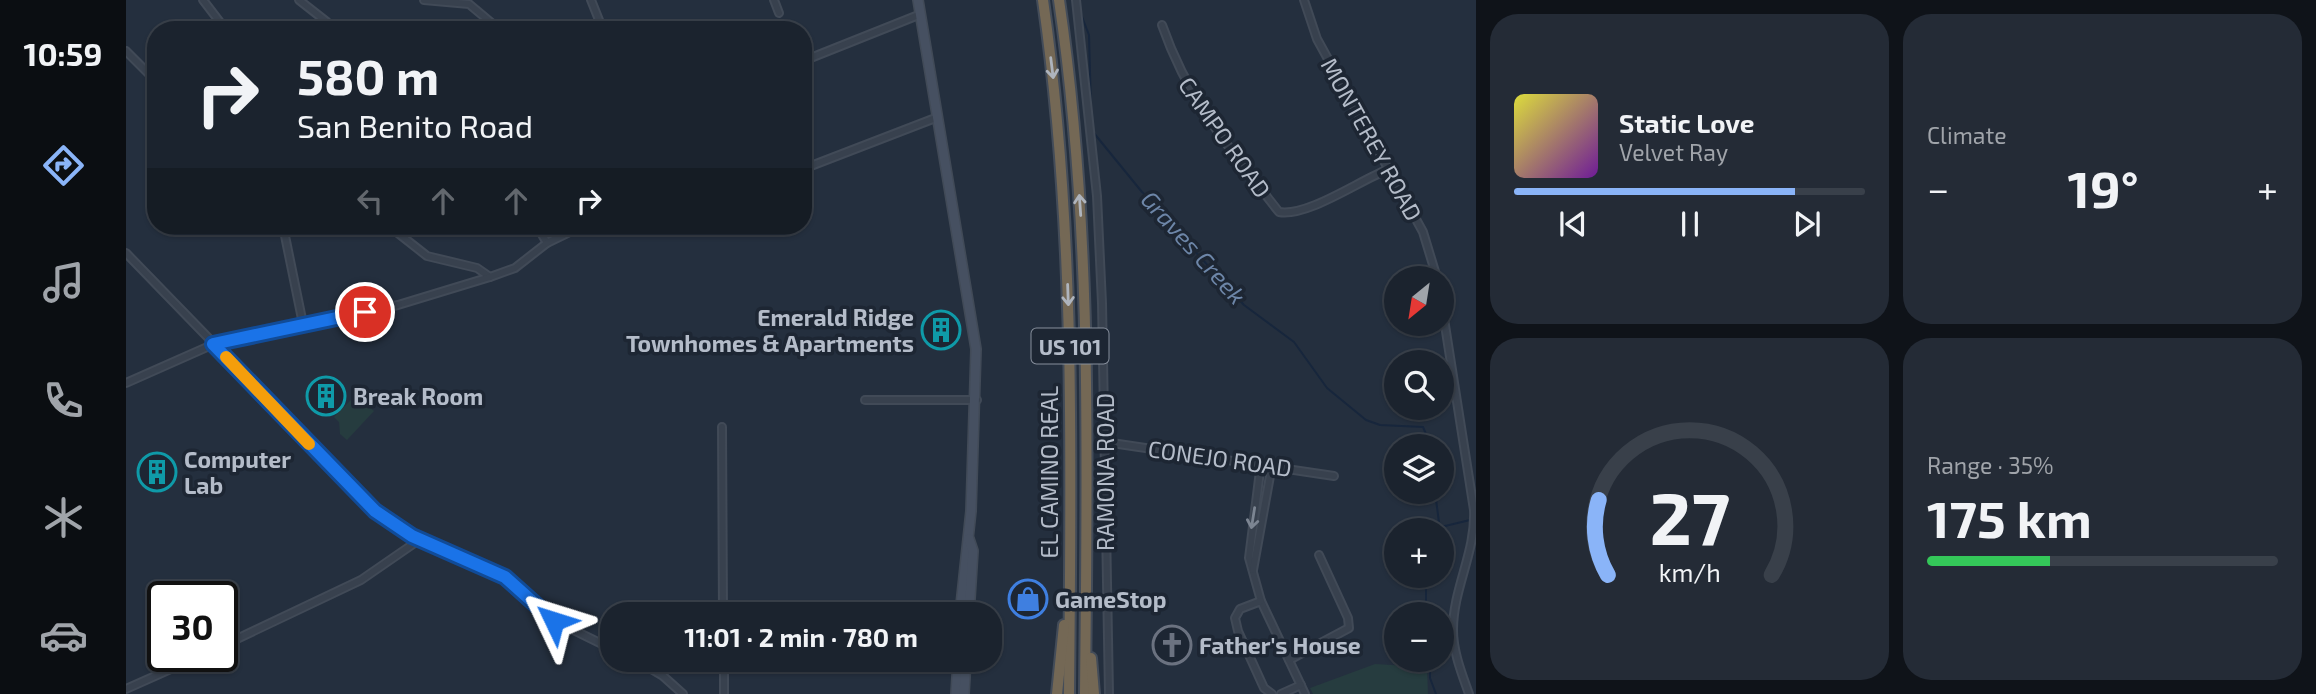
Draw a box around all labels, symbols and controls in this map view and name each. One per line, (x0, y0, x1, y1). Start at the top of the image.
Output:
text: 10:59 (24, 34, 102, 72)
text: 580 m (297, 46, 439, 105)
icon: right (182, 49, 273, 140)
street label: MONTEREY ROAD (1316, 53, 1428, 225)
one-way arrow (1045, 56, 1058, 79)
street label: CAMPO ROAD (1173, 71, 1277, 203)
text: San Benito Road (297, 106, 533, 144)
text: Static Love (1619, 107, 1755, 138)
text: Climate (1927, 121, 2007, 149)
text: Velvet Ray (1619, 138, 1728, 166)
icon: directions (39, 141, 88, 190)
text: 19° (2068, 156, 2139, 218)
text: − (1927, 165, 1949, 211)
text: + (2257, 165, 2278, 211)
icon: left (351, 182, 389, 220)
icon: ahead (424, 182, 462, 220)
icon: ahead (497, 182, 535, 220)
icon: right (570, 182, 608, 220)
water label: Graves Creek (1136, 184, 1252, 310)
one-way arrow (1073, 194, 1086, 217)
icon: previous (1554, 205, 1592, 243)
icon: pause (1671, 205, 1709, 243)
icon: next (1788, 205, 1826, 243)
icon: music (39, 258, 88, 307)
north arrow (1384, 266, 1454, 336)
map controls (1384, 266, 1454, 672)
pin (335, 282, 395, 342)
one-way arrow (1062, 283, 1075, 306)
icon: arrive (346, 293, 384, 331)
place label: Emerald Ridge Townhomes & Apartments (626, 303, 914, 357)
building icon: Emerald Ridge Townhomes & Apartments (920, 309, 962, 351)
road number: US 101 (1032, 328, 1108, 364)
button: search (1384, 350, 1454, 420)
building icon: Break Room (305, 375, 347, 417)
icon: phone (39, 376, 88, 425)
place label: Break Room (353, 382, 483, 410)
street label: EL CAMINO REAL (1035, 385, 1063, 558)
street label: RAMONA ROAD (1091, 393, 1119, 551)
street label: CONEJO ROAD (1146, 434, 1294, 482)
button: layers (1384, 434, 1454, 504)
place label: Computer Lab (184, 445, 291, 499)
building icon: Computer Lab (136, 451, 178, 493)
text: Range · 35% (1927, 451, 2054, 479)
text: 27 (1649, 472, 1730, 560)
text: 175 km (1927, 486, 2092, 548)
icon: climate (39, 493, 88, 542)
one-way arrow (1246, 506, 1259, 529)
button: + (1384, 518, 1454, 588)
text: km/h (1658, 557, 1721, 587)
shop icon: GameStop (1007, 578, 1049, 620)
speed limit sign: 30 (147, 581, 238, 672)
position arrow (517, 584, 591, 658)
place label: GameStop (1055, 585, 1166, 613)
button: − (1384, 602, 1454, 672)
icon: car (39, 611, 88, 660)
text: 11:01 · 2 min · 780 m (684, 621, 918, 652)
church icon: Father's House (1151, 624, 1193, 666)
place label: Father's House (1199, 631, 1361, 659)

